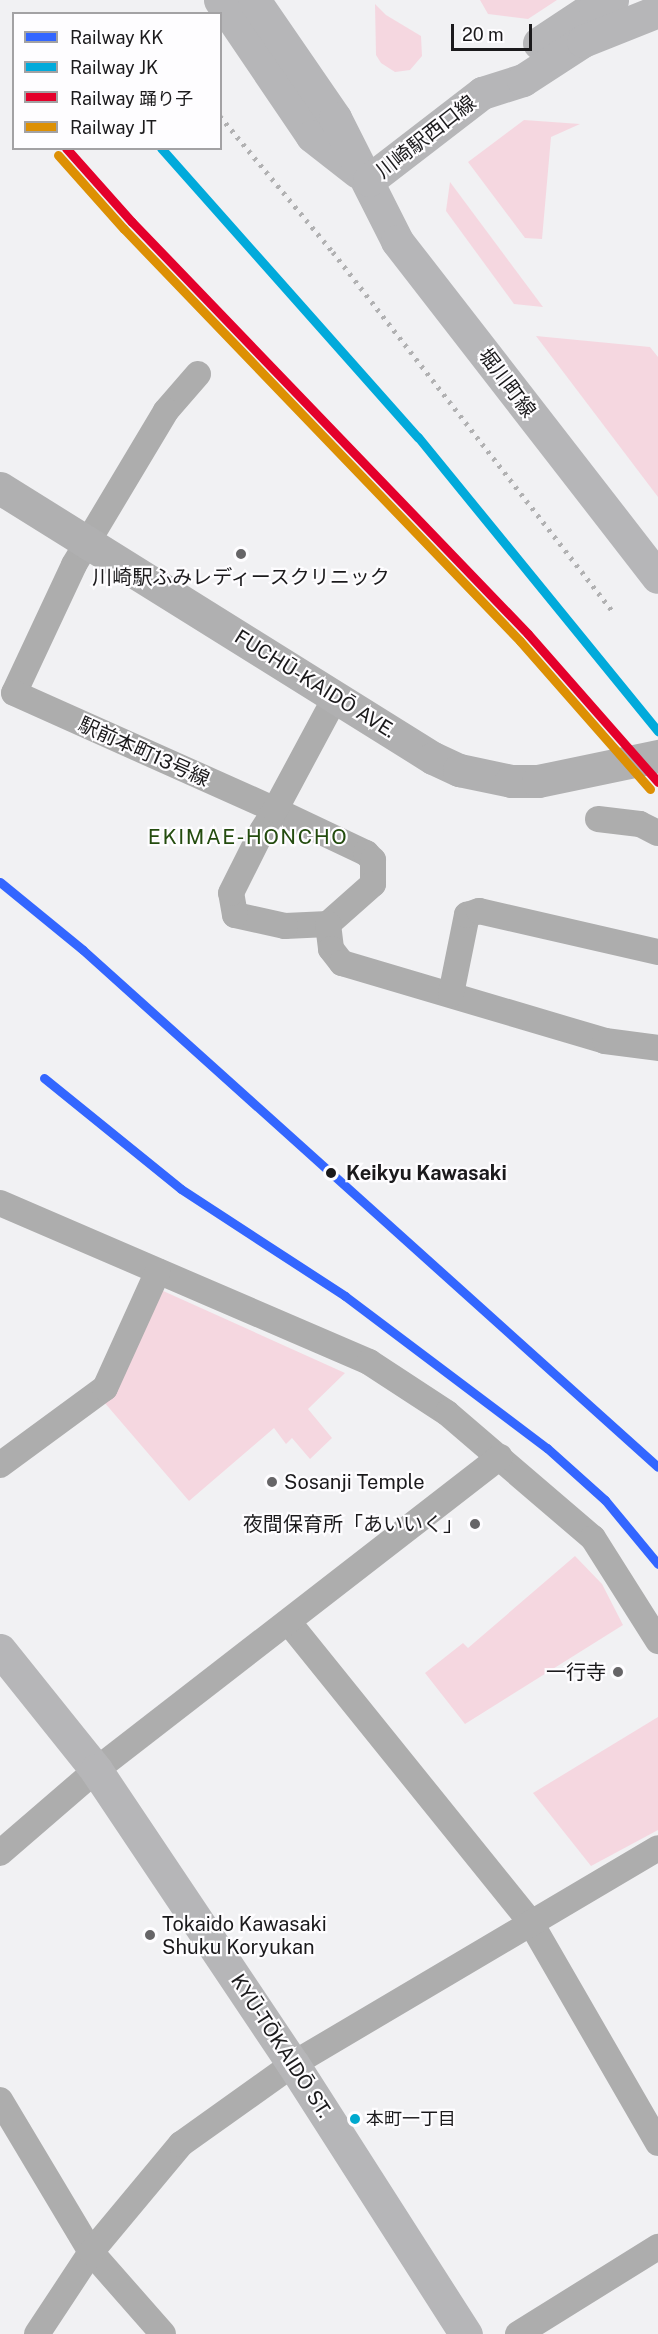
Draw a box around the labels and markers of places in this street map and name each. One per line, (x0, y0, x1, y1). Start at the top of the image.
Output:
marker: 川崎駅ふみレディースクリニック (232, 545, 250, 563)
place label: 川崎駅ふみレディースクリニック (91, 565, 391, 589)
place label: Keikyu Kawasaki (346, 1161, 507, 1185)
marker: Keikyu Kawasaki (321, 1163, 341, 1183)
place label: Sosanji Temple (284, 1470, 424, 1494)
marker: Sosanji Temple (265, 1475, 279, 1489)
place label: 夜間保育所「あいいく」 (243, 1512, 463, 1536)
marker: 夜間保育所「あいいく」 (468, 1517, 482, 1531)
place label: 一行寺 (546, 1660, 606, 1684)
marker: 一行寺 (611, 1665, 625, 1679)
place label: Tokaido Kawasaki Shuku Koryukan (162, 1912, 327, 1959)
marker: Tokaido Kawasaki Shuku Koryukan (143, 1928, 157, 1942)
place label: 本町一丁目 (366, 2108, 456, 2130)
marker: 本町一丁目 (349, 2113, 361, 2125)

